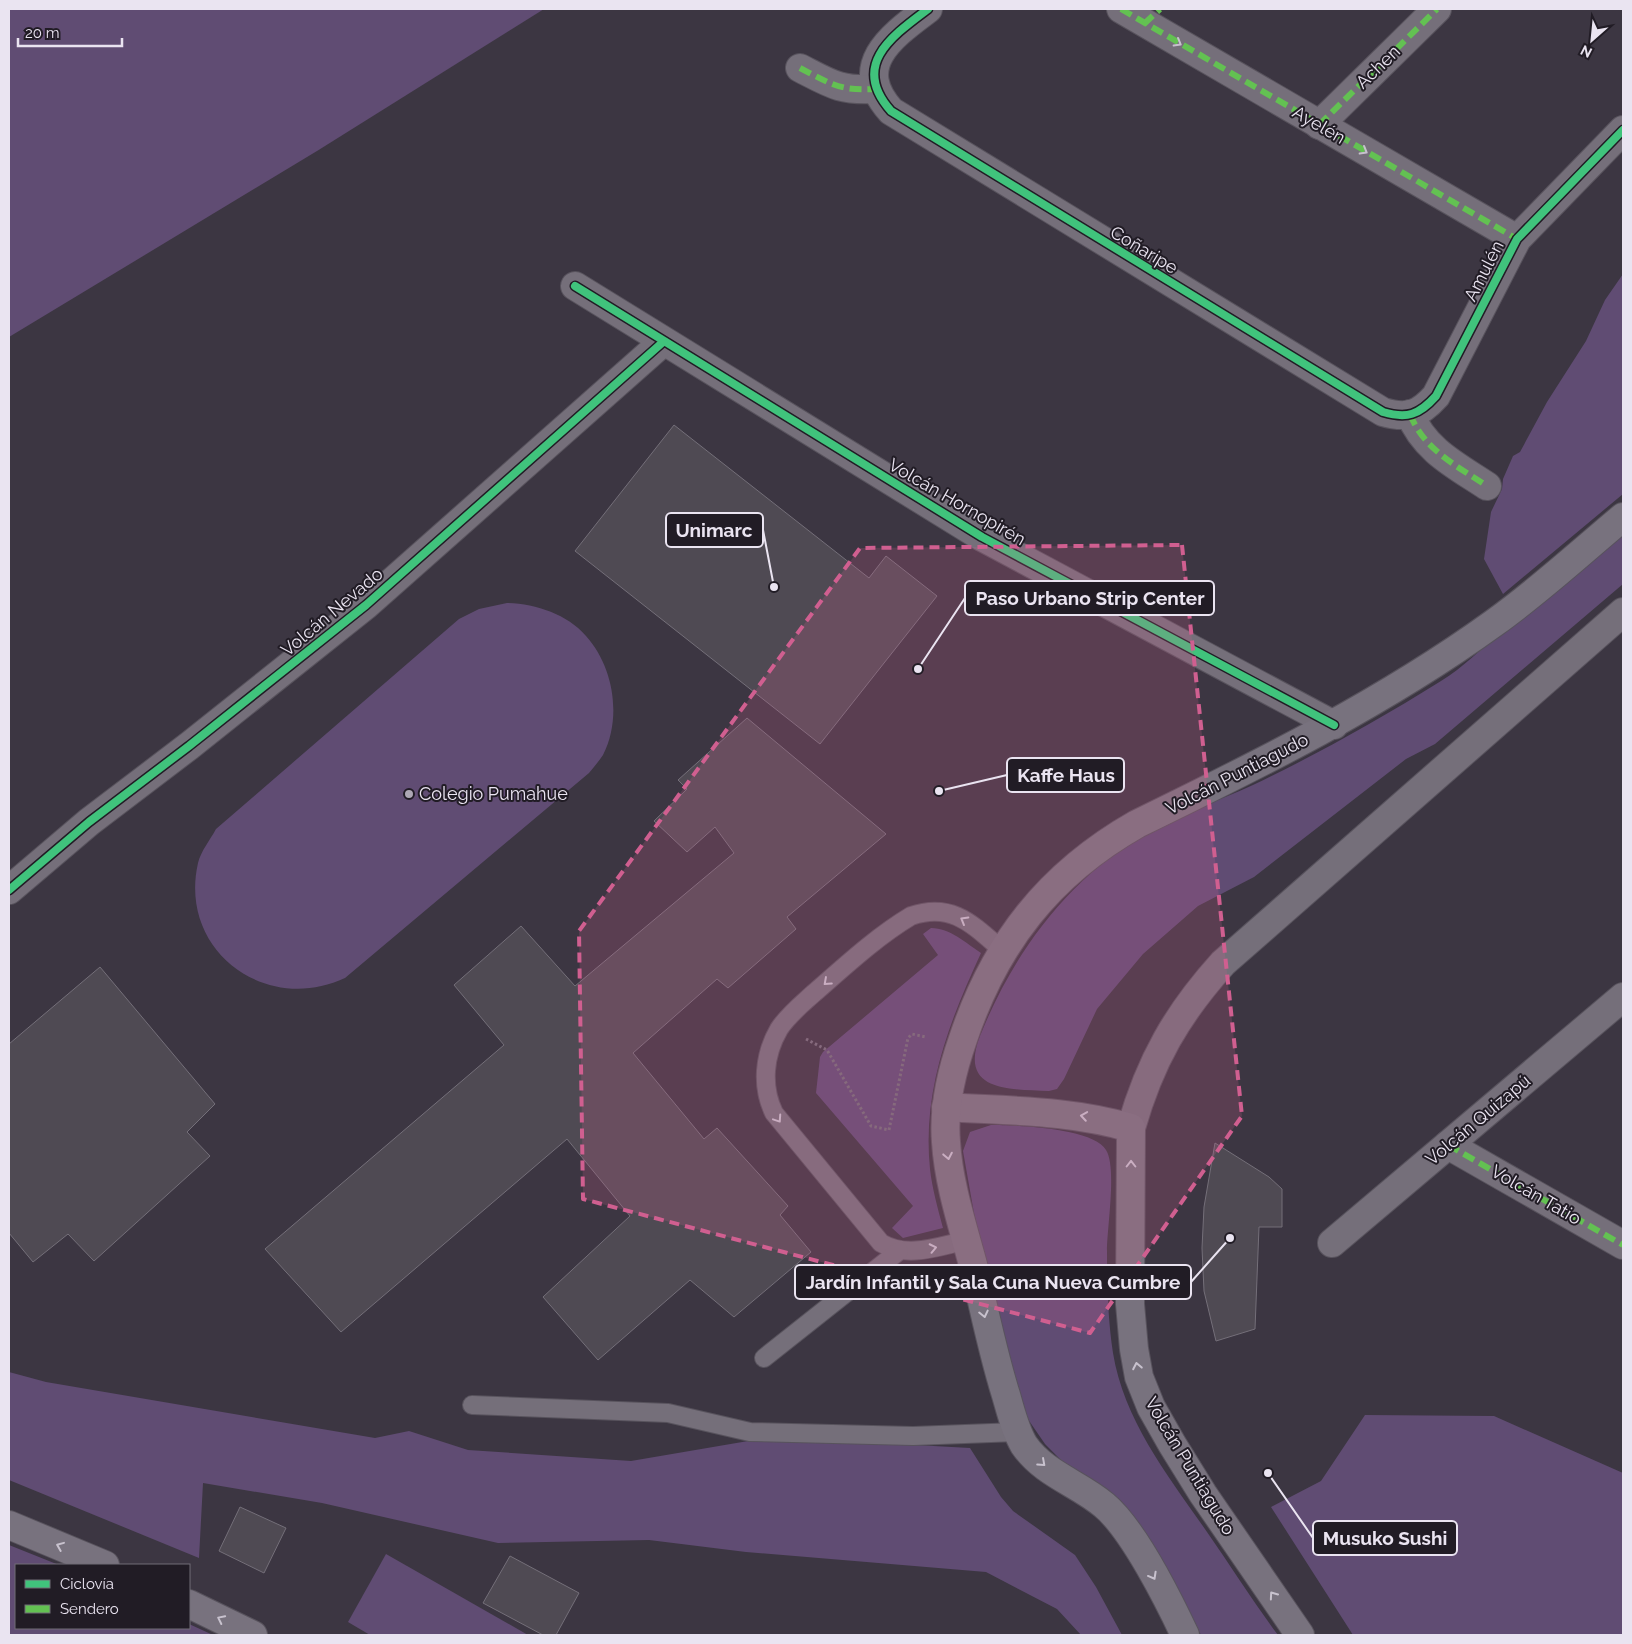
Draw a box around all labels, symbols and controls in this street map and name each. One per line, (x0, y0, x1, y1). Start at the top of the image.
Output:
scale bar (18, 15, 121, 47)
north arrow (1567, 15, 1617, 65)
text: 20 m (25, 24, 60, 42)
one-way arrow (1172, 37, 1181, 47)
street label: Achen (1351, 41, 1404, 93)
text: N (1578, 42, 1594, 61)
street label: Ayelén (1289, 101, 1349, 148)
one-way arrow (1358, 144, 1367, 154)
street label: Coñaripe (1107, 221, 1182, 278)
street label: Amulén (1459, 237, 1508, 305)
street label: Volcán Hornopirén (885, 454, 1030, 549)
callout: Unimarc (666, 513, 763, 547)
text: Unimarc (676, 519, 753, 541)
street label: Volcán Nevado (276, 563, 387, 660)
callout: Paso Urbano Strip Center (965, 581, 1214, 615)
text: Paso Urbano Strip Center (975, 587, 1205, 609)
street label: Volcán Puntiagudo (1162, 728, 1312, 819)
callout: Kaffe Haus (1007, 758, 1124, 792)
text: Kaffe Haus (1017, 764, 1115, 786)
place label: Colegio Pumahue (419, 783, 568, 804)
marker: Colegio Pumahue (403, 788, 415, 800)
one-way arrow (960, 916, 969, 926)
one-way arrow (823, 976, 832, 985)
street label: Volcán Quizapú (1421, 1070, 1534, 1169)
one-way arrow (1079, 1111, 1088, 1121)
one-way arrow (772, 1113, 781, 1123)
one-way arrow (942, 1151, 953, 1160)
one-way arrow (1126, 1160, 1136, 1168)
street label: Volcán Tatio (1488, 1160, 1585, 1229)
one-way arrow (929, 1243, 937, 1254)
callout: Jardín Infantil y Sala Cuna Nueva Cumbre (795, 1265, 1191, 1299)
text: Jardín Infantil y Sala Cuna Nueva Cumbre (806, 1271, 1180, 1293)
one-way arrow (978, 1310, 989, 1318)
one-way arrow (1132, 1362, 1143, 1371)
street label: Volcán Puntiagudo (1141, 1393, 1240, 1539)
one-way arrow (1036, 1457, 1045, 1466)
callout: Musuko Sushi (1313, 1521, 1457, 1555)
text: Musuko Sushi (1323, 1527, 1447, 1549)
one-way arrow (56, 1541, 65, 1552)
legend (15, 1564, 190, 1629)
one-way arrow (1147, 1571, 1157, 1580)
text: Ciclovía (60, 1575, 114, 1593)
one-way arrow (1270, 1591, 1279, 1601)
text: Sendero (60, 1600, 119, 1618)
one-way arrow (217, 1615, 226, 1626)

